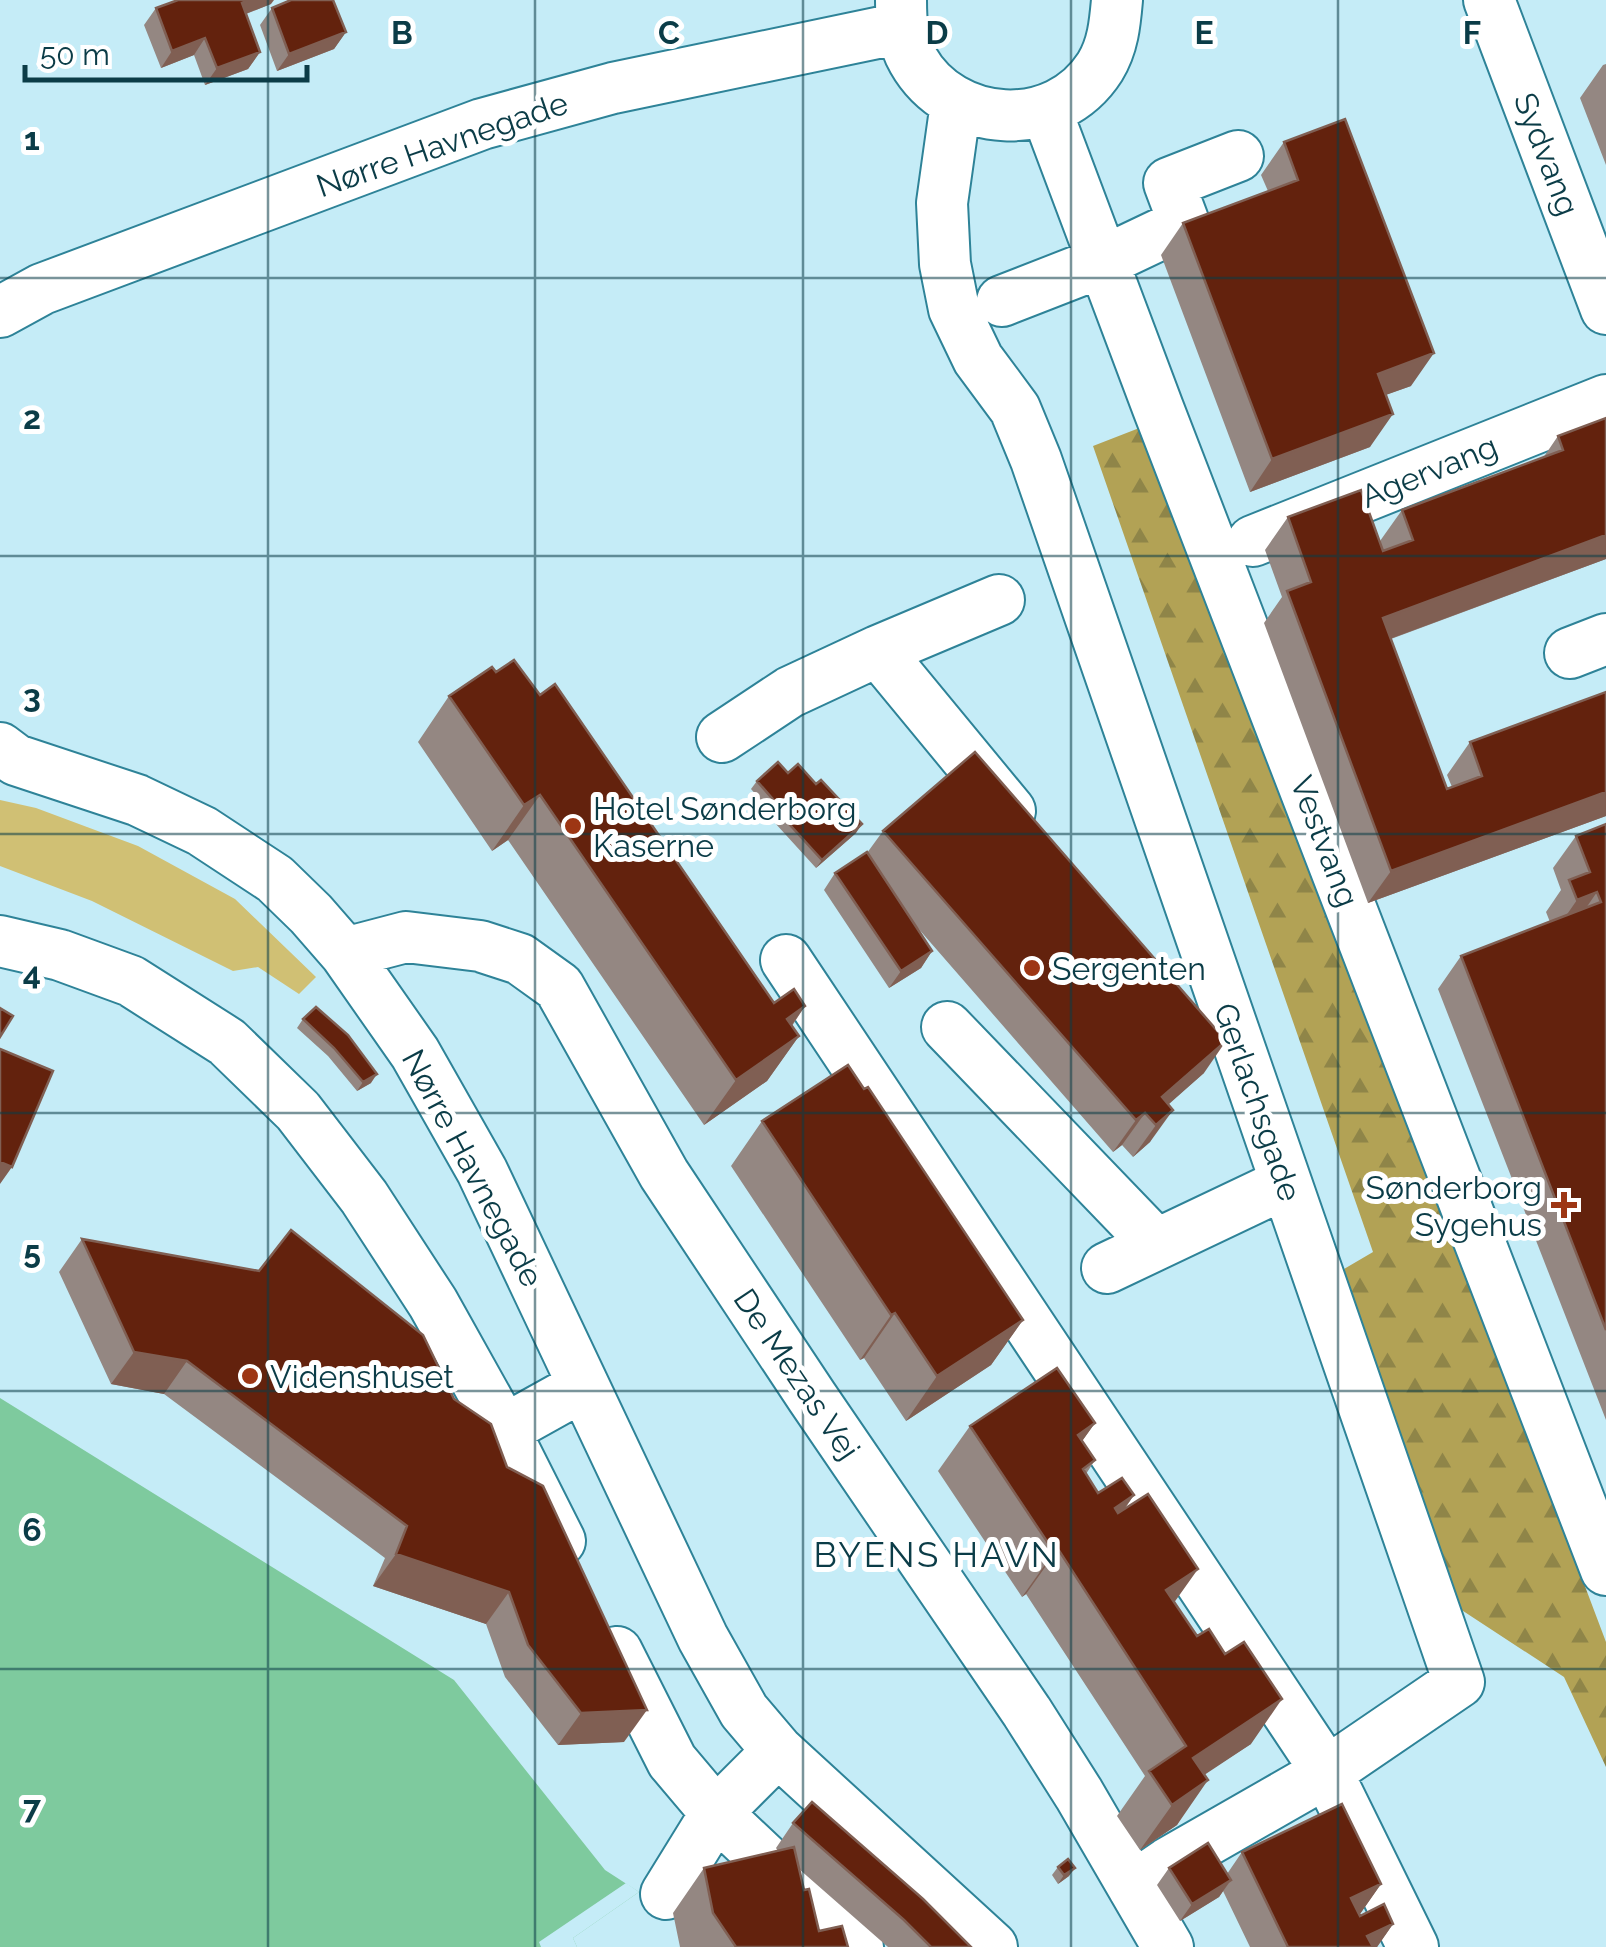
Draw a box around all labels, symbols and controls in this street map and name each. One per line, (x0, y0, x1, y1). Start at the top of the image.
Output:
text: B (391, 14, 413, 51)
text: C (658, 14, 680, 51)
text: D (926, 14, 948, 51)
text: E (1194, 14, 1214, 51)
text: F (1463, 14, 1481, 51)
scale bar (25, 20, 308, 82)
text: 50 m (40, 37, 110, 72)
street label: Nørre Havnegade (312, 84, 572, 204)
street label: Sydvang (1507, 88, 1587, 220)
text: 1 (24, 120, 40, 157)
text: 2 (23, 399, 41, 436)
street label: Agervang (1356, 427, 1502, 515)
text: 3 (23, 677, 41, 714)
street label: Vestvang (1283, 770, 1367, 912)
place label: Hotel Sønderborg Kaserne (593, 790, 857, 864)
marker: Hotel Sønderborg Kaserne (562, 815, 584, 837)
place label: Sergenten (1052, 950, 1206, 987)
text: 4 (23, 955, 41, 992)
marker: Sergenten (1021, 957, 1043, 979)
street label: Gerlachsgade (1207, 998, 1309, 1206)
street label: Nørre Havnegade (395, 1043, 551, 1293)
place label: Sønderborg Sygehus (1366, 1169, 1542, 1243)
marker: Sønderborg Sygehus (1551, 1192, 1577, 1218)
text: 5 (23, 1233, 41, 1270)
street label: De Mezas Vej (726, 1282, 868, 1466)
place label: Videnshuset (270, 1358, 454, 1395)
marker: Videnshuset (239, 1365, 261, 1387)
text: 6 (22, 1511, 42, 1548)
district label: BYENS HAVN (814, 1534, 1060, 1575)
text: 7 (23, 1789, 41, 1826)

